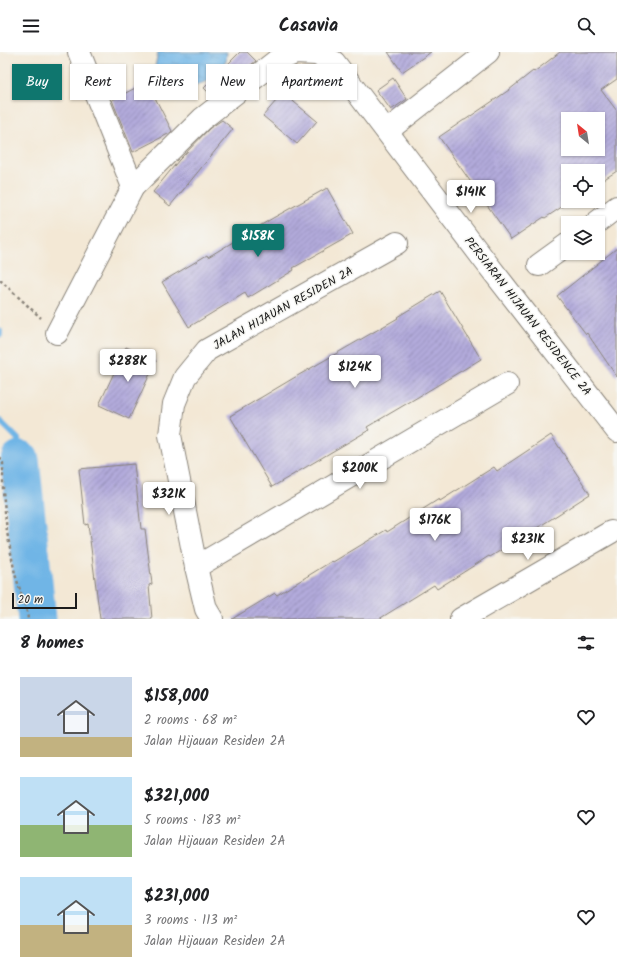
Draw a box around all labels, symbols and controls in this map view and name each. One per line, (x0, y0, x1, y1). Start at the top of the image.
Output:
text: Casavia (279, 12, 338, 41)
icon: menu (20, 15, 42, 37)
icon: search (575, 15, 597, 37)
chip: Buy (12, 64, 62, 100)
chip: Rent (70, 64, 126, 100)
chip: Filters (134, 64, 198, 100)
chip: New (206, 64, 259, 100)
chip: Apartment (267, 64, 357, 100)
north arrow (561, 112, 605, 156)
map controls (561, 112, 605, 260)
button: locate (561, 164, 605, 208)
pin: $141K (443, 180, 499, 214)
text: $141K (456, 182, 486, 203)
button: layers (561, 216, 605, 260)
pin: $158K (230, 224, 286, 258)
text: $158K (241, 226, 275, 247)
street label: PERSIARAN HIJAUAN RESIDENCE 2A (459, 233, 596, 400)
street label: JALAN HIJAUAN RESIDEN 2A (210, 262, 357, 355)
pin: $288K (100, 349, 156, 383)
text: $288K (109, 351, 147, 372)
pin: $124K (327, 355, 383, 389)
text: $124K (338, 357, 372, 378)
pin: $200K (332, 456, 388, 490)
text: $200K (342, 458, 378, 479)
pin: $321K (141, 482, 197, 516)
text: $321K (152, 484, 186, 505)
pin: $176K (407, 508, 463, 542)
text: $176K (419, 510, 451, 531)
pin: $231K (500, 527, 556, 561)
text: $231K (511, 529, 545, 550)
scale bar (12, 591, 77, 610)
text: 20 m (18, 591, 43, 609)
text: 8 homes (20, 630, 84, 657)
icon: filters (575, 632, 597, 654)
text: $158,000 (144, 683, 208, 710)
icon: home (52, 693, 100, 741)
icon: heart (575, 706, 597, 728)
text: 2 rooms · 68 m² (144, 710, 237, 731)
text: Jalan Hijauan Residen 2A (144, 731, 285, 752)
text: $321,000 (144, 783, 209, 810)
icon: home (52, 793, 100, 841)
icon: heart (575, 806, 597, 828)
text: 5 rooms · 183 m² (144, 810, 241, 831)
text: Jalan Hijauan Residen 2A (144, 831, 285, 852)
text: $231,000 (144, 883, 209, 910)
icon: home (52, 893, 100, 941)
icon: heart (575, 906, 597, 928)
text: 3 rooms · 113 m² (144, 910, 237, 931)
text: Jalan Hijauan Residen 2A (144, 931, 285, 952)

